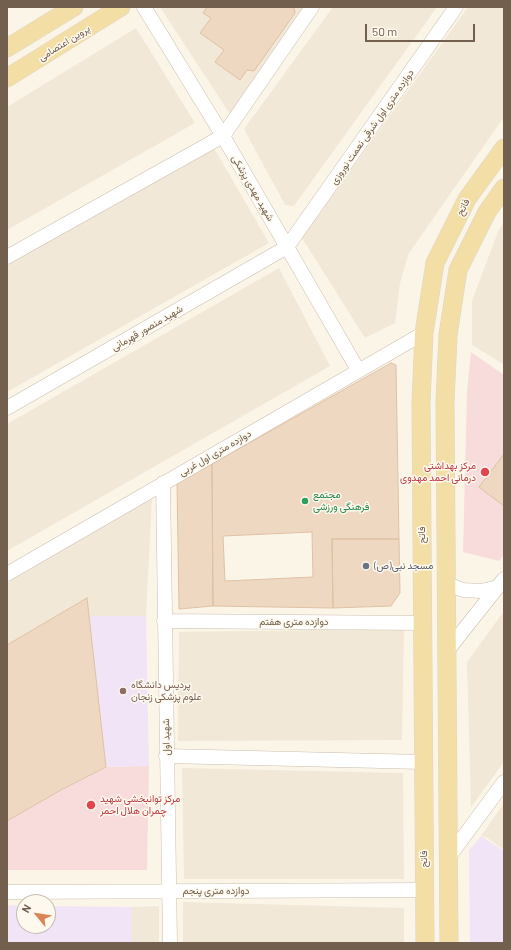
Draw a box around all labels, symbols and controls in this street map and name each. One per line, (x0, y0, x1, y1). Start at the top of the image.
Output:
scale bar (367, 16, 477, 42)
street label: پروین اعتصامی (36, 22, 92, 64)
text: 50 m (372, 24, 397, 38)
street label: دوازده متری اول شرقی نعمت نوروزی (328, 67, 416, 187)
street label: شهید مهدی پزشکی (229, 153, 277, 223)
street label: فاتح (454, 197, 472, 217)
street label: شهید منصور قهرمانی (109, 303, 185, 353)
street label: دوازده متری اول غربی (177, 427, 253, 479)
place label: مرکز بهداشتی درمانی احمد مهدوی (400, 460, 476, 484)
marker: مرکز بهداشتی درمانی احمد مهدوی (479, 466, 491, 478)
place label: مجتمع فرهنگی ورزشی (313, 489, 369, 512)
marker: مجتمع فرهنگی ورزشی (300, 496, 310, 506)
street label: فاتح (416, 526, 428, 544)
place label: مسجد نبی(ص) (374, 560, 433, 572)
marker: مسجد نبی(ص) (361, 561, 371, 571)
street label: دوازده متری هفتم (259, 616, 329, 628)
place label: پردیس دانشگاه علوم پزشکى زنجان (131, 679, 202, 702)
marker: پردیس دانشگاه علوم پزشکى زنجان (118, 686, 128, 696)
street label: شهید اول (160, 718, 172, 756)
place label: مرکز توانبخشی شهید چمران هلال احمر (100, 793, 180, 816)
marker: مرکز توانبخشی شهید چمران هلال احمر (85, 799, 97, 811)
street label: فاتح (418, 850, 430, 868)
street label: دوازده متری پنجم (182, 885, 250, 897)
north arrow (16, 894, 56, 934)
text: N (19, 902, 33, 915)

